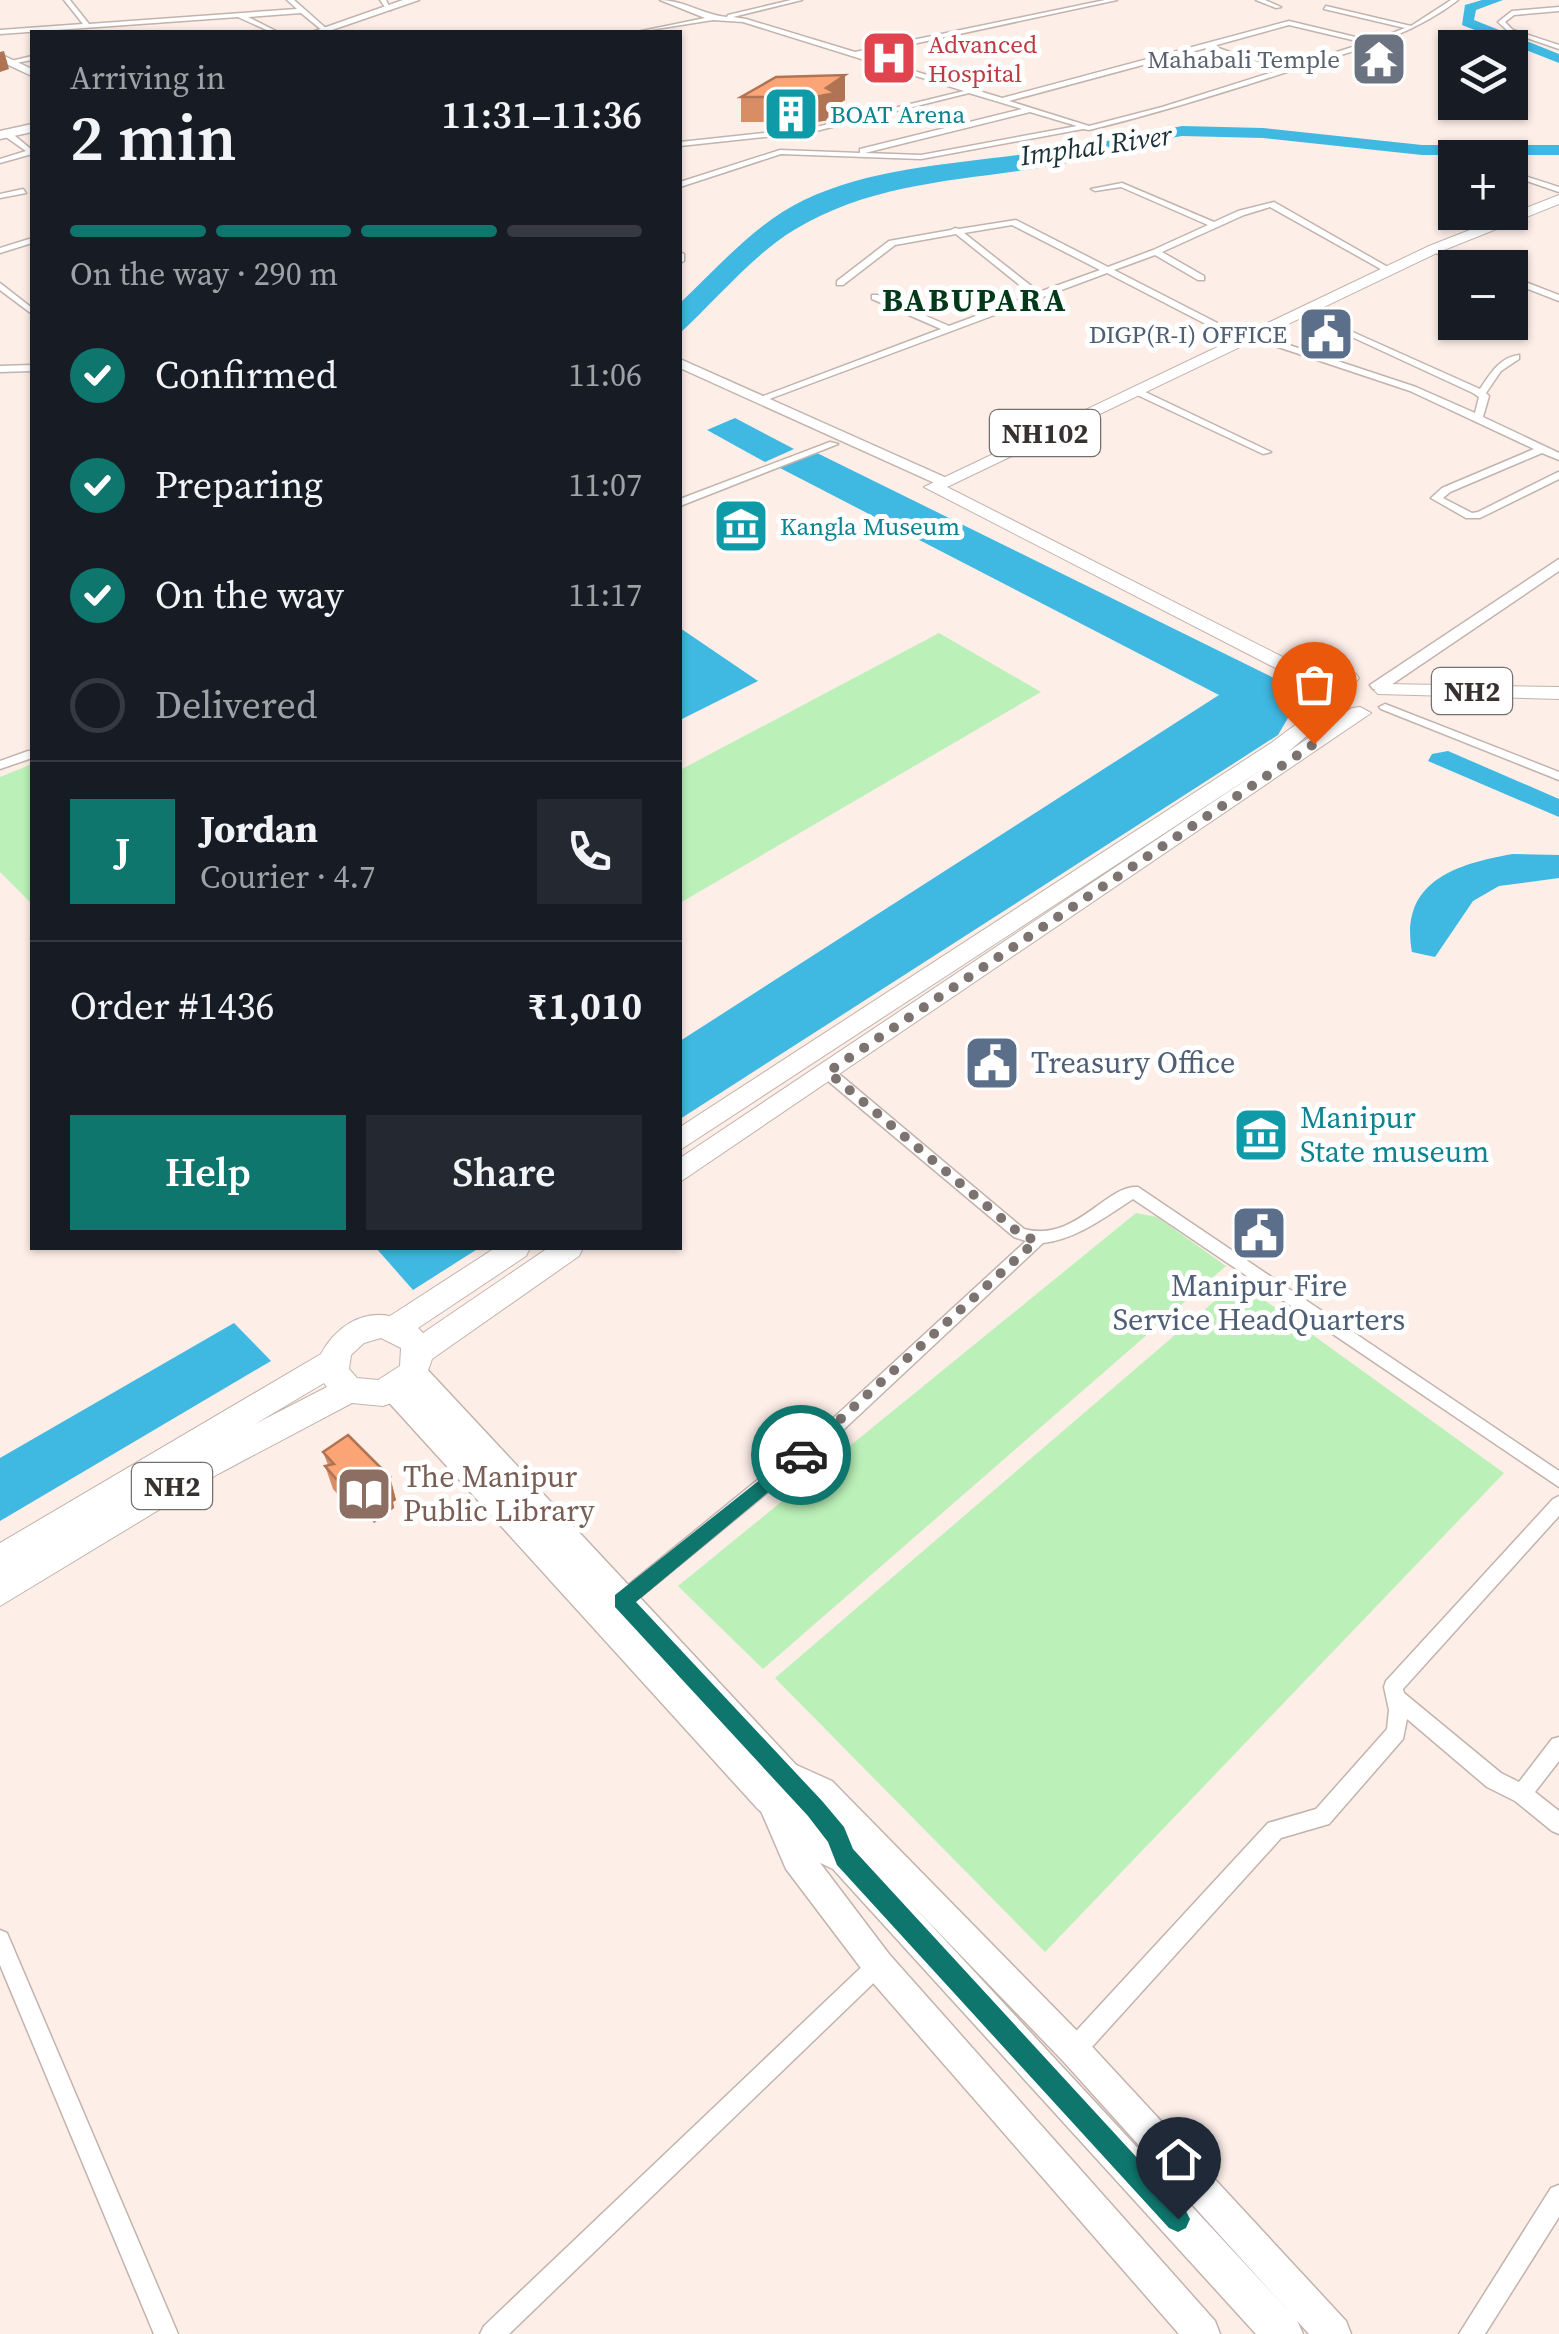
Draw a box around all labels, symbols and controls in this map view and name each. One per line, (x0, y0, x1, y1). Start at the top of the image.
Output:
place label: Advanced Hospital (928, 27, 1037, 90)
hospital icon: Advanced Hospital (859, 28, 919, 88)
temple icon: Mahabali Temple (1349, 29, 1409, 89)
map controls (1438, 30, 1528, 340)
button: layers (1438, 30, 1528, 120)
place label: Mahabali Temple (1147, 42, 1340, 76)
text: Arriving in (70, 56, 225, 100)
building icon: BOAT Arena (761, 84, 821, 144)
text: 11:31–11:36 (441, 89, 642, 141)
text: 2 min (70, 93, 237, 182)
place label: BOAT Arena (830, 97, 966, 131)
water label: Imphal River (1017, 115, 1175, 175)
button: + (1438, 140, 1528, 230)
button: − (1438, 250, 1528, 340)
text: On the way · 290 m (70, 252, 338, 296)
district label: BABUPARA (882, 278, 1068, 322)
public building icon: DIGP(R-I) OFFICE (1296, 304, 1356, 364)
place label: DIGP(R-I) OFFICE (1089, 317, 1287, 351)
icon: check (70, 348, 125, 403)
text: Confirmed (155, 349, 337, 401)
text: 11:06 (568, 353, 642, 397)
road number: NH102 (990, 410, 1100, 456)
icon: check (70, 458, 125, 513)
text: Preparing (155, 459, 323, 511)
text: 11:07 (568, 463, 642, 507)
museum icon: Kangla Museum (711, 496, 771, 556)
place label: Kangla Museum (780, 509, 960, 543)
icon: check (70, 568, 125, 623)
text: On the way (155, 569, 344, 621)
text: 11:17 (568, 573, 642, 617)
pin (1272, 642, 1357, 745)
icon: bag (1287, 657, 1342, 712)
road number: NH2 (1432, 668, 1512, 714)
text: Delivered (155, 679, 318, 731)
button: phone (537, 799, 642, 904)
text: Jordan (200, 803, 318, 855)
text: J (115, 825, 130, 877)
text: Courier · 4.7 (200, 855, 375, 899)
text: Order #1436 (70, 980, 274, 1032)
text: ₹1,010 (528, 980, 642, 1032)
public building icon: Treasury Office (962, 1033, 1022, 1093)
place label: Treasury Office (1031, 1042, 1235, 1083)
place label: Manipur State museum (1300, 1097, 1489, 1172)
museum icon: Manipur State museum (1231, 1105, 1291, 1165)
button: Help (70, 1115, 346, 1230)
button: Share (366, 1115, 642, 1230)
public building icon: Manipur Fire Service HeadQuarters (1229, 1203, 1289, 1263)
place label: Manipur Fire Service HeadQuarters (1113, 1265, 1405, 1340)
courier (751, 1405, 851, 1505)
icon: car (774, 1428, 829, 1483)
place label: The Manipur Public Library (403, 1456, 595, 1531)
road number: NH2 (132, 1463, 212, 1509)
library icon: The Manipur Public Library (334, 1464, 394, 1524)
pin (1136, 2117, 1221, 2220)
icon: home (1151, 2132, 1206, 2187)

